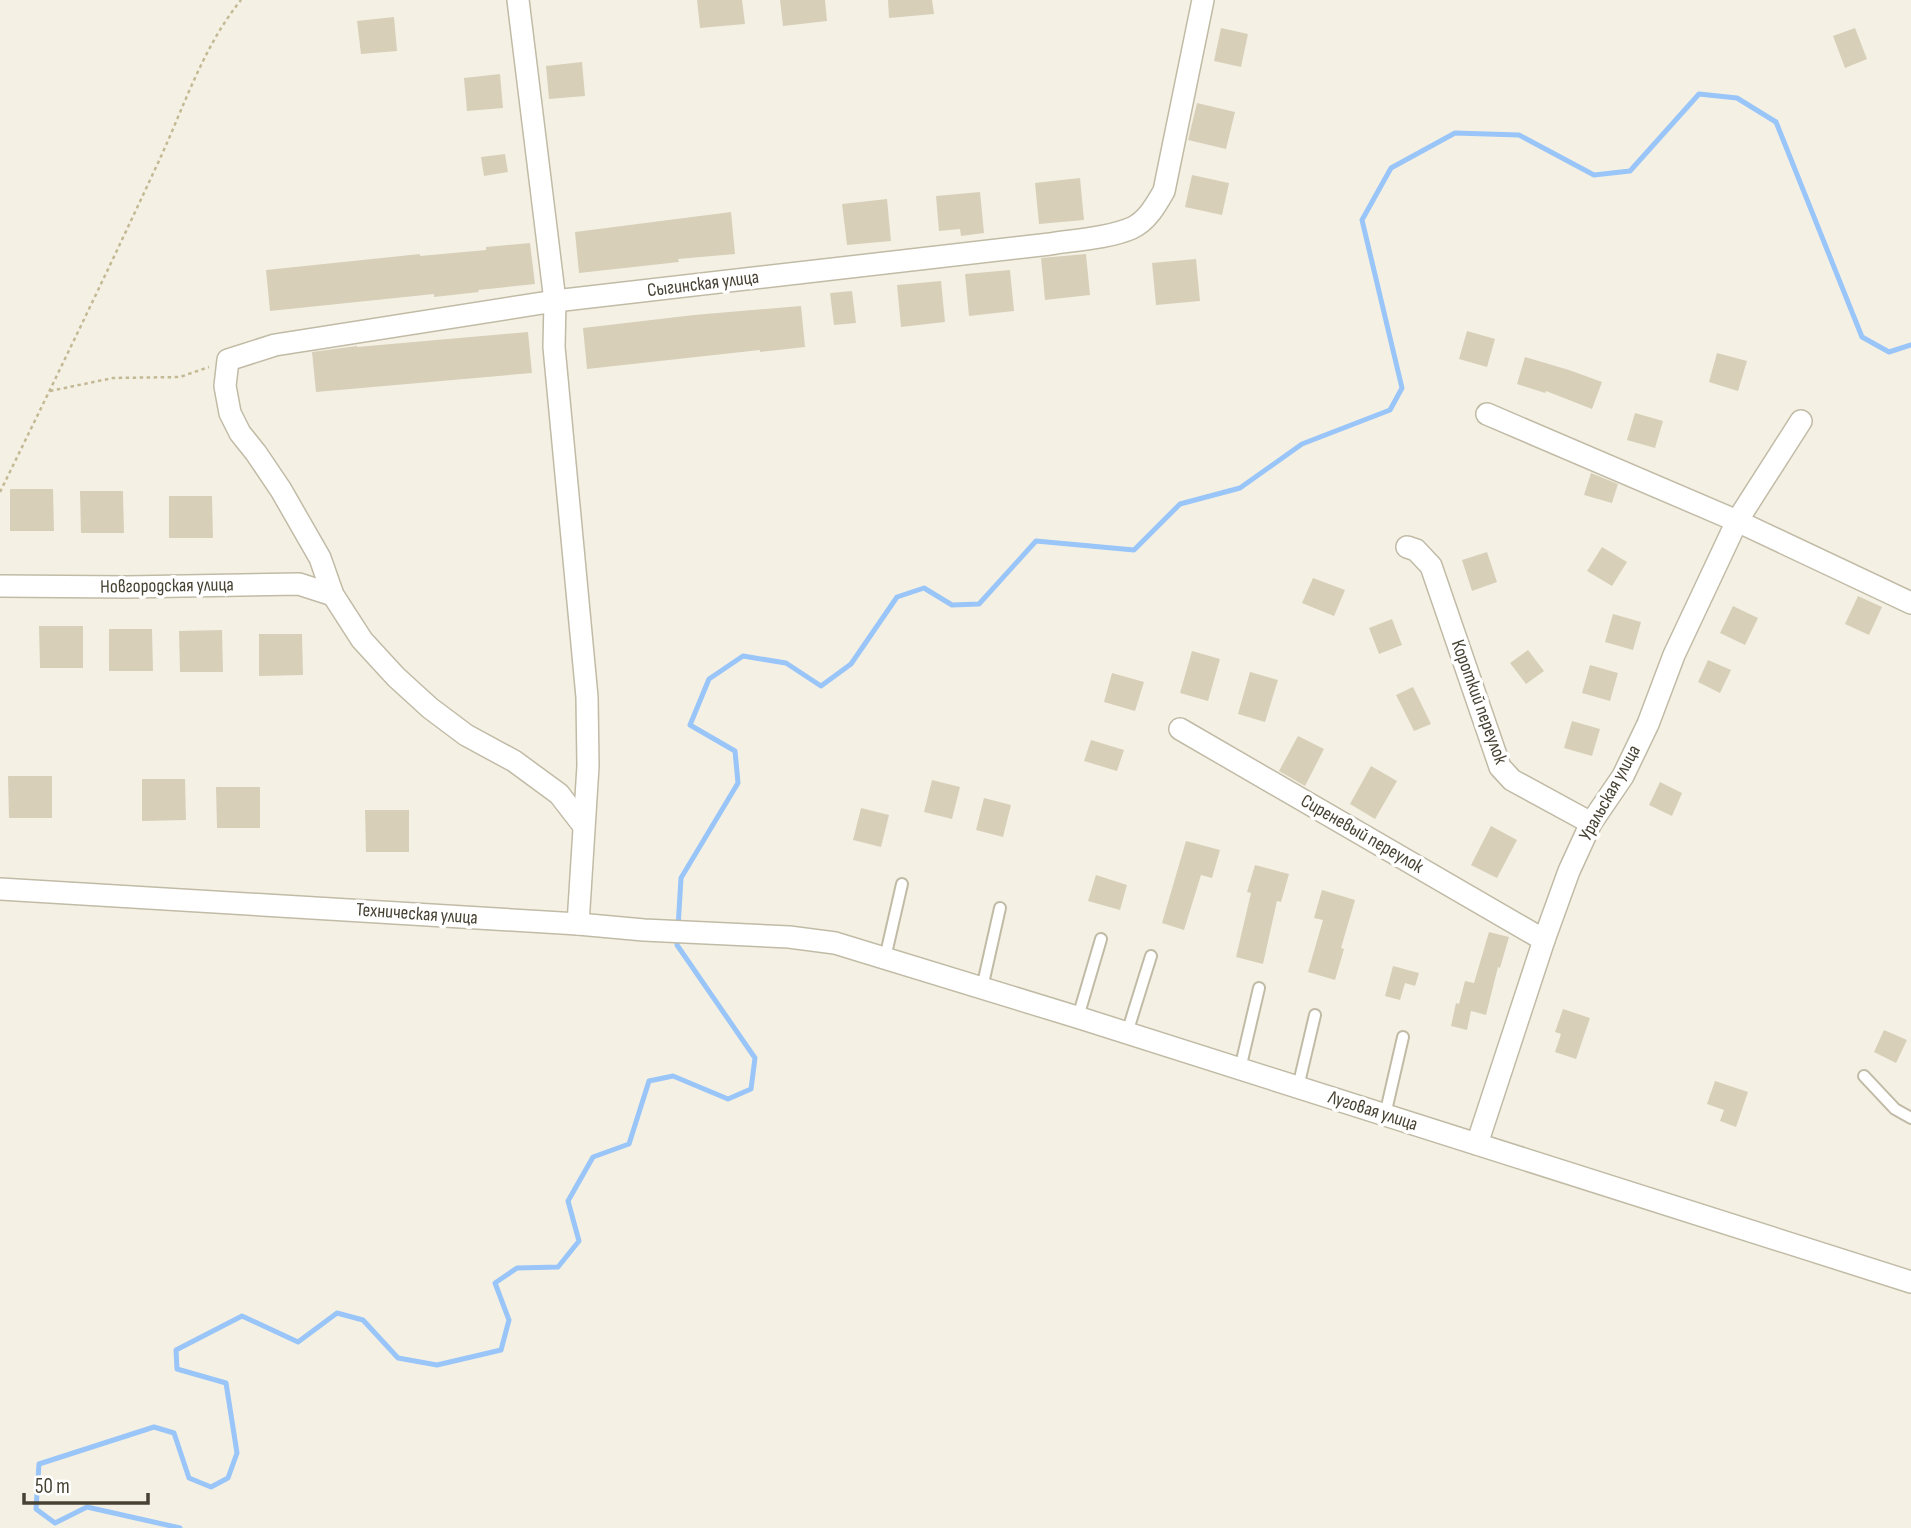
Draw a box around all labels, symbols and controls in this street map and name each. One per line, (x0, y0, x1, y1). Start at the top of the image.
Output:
street label: Сыгинская улица (646, 266, 760, 302)
street label: Новгородская улица (100, 573, 234, 599)
street label: Короткий переулок (1446, 637, 1512, 768)
street label: Уральская улица (1574, 741, 1646, 845)
street label: Сиреневый переулок (1296, 790, 1428, 879)
street label: Техническая улица (355, 898, 479, 930)
street label: Луговая улица (1325, 1085, 1421, 1136)
scale bar (24, 1462, 149, 1506)
text: 50 m (35, 1474, 70, 1499)

